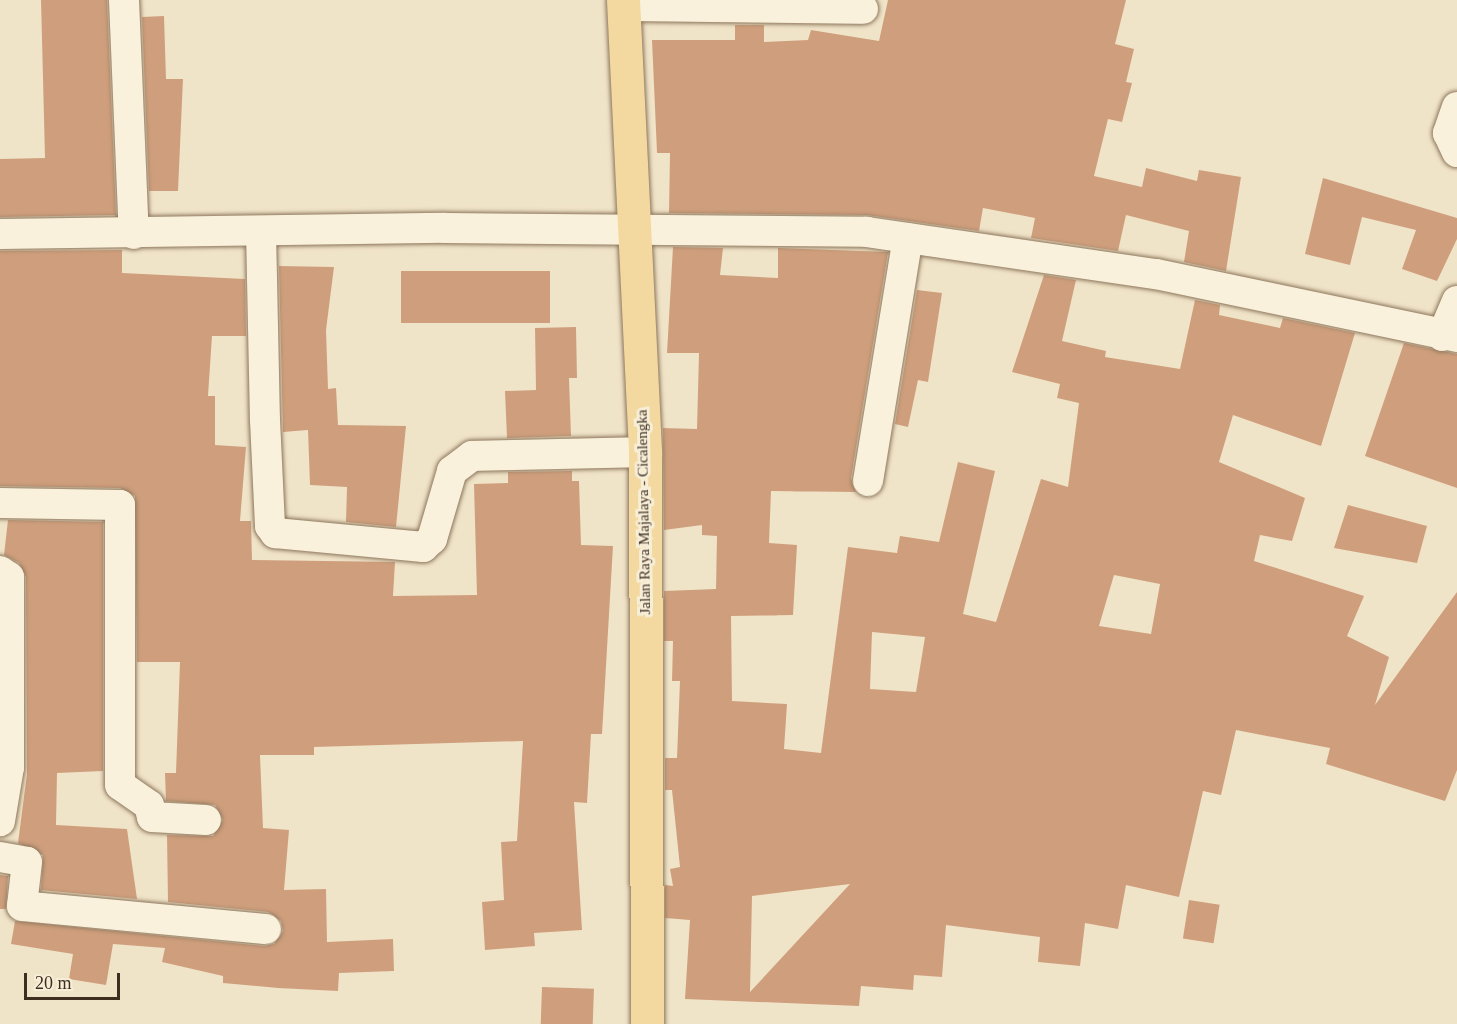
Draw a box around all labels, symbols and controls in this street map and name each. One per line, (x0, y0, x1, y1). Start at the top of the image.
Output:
street label: Jalan Raya Majalaya - Cicalengka (633, 409, 655, 615)
scale bar (27, 961, 123, 999)
text: 20 m (35, 973, 72, 993)

